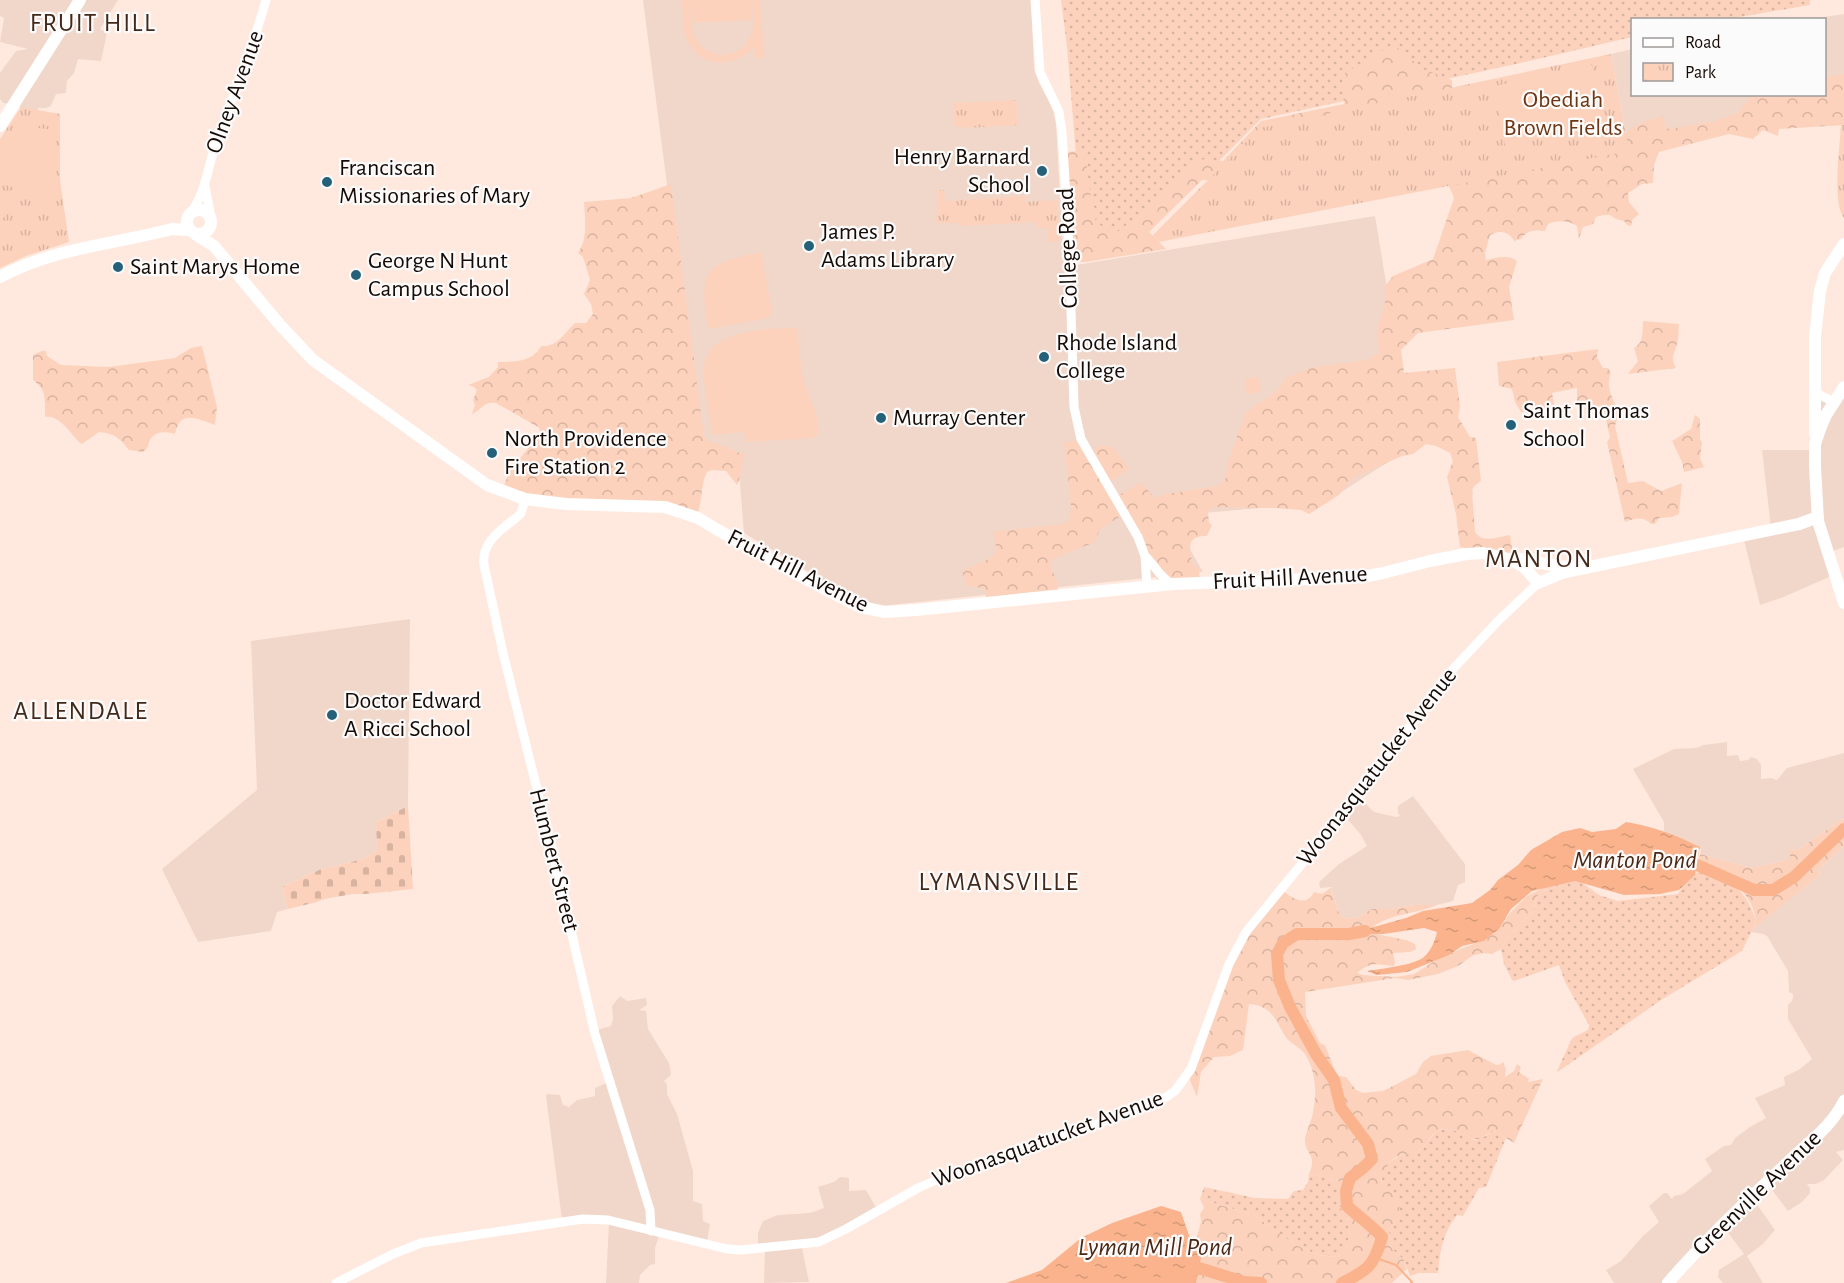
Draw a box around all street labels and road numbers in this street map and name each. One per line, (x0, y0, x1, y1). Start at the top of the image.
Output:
street label: Olney Avenue (202, 27, 268, 157)
street label: College Road (1054, 187, 1082, 309)
street label: Fruit Hill Avenue (724, 525, 872, 617)
street label: Fruit Hill Avenue (1212, 562, 1368, 594)
street label: Woonasquatucket Avenue (1292, 663, 1462, 871)
street label: Humbert Street (525, 786, 583, 934)
street label: Woonasquatucket Avenue (929, 1086, 1167, 1192)
street label: Greenville Avenue (1688, 1126, 1826, 1260)

